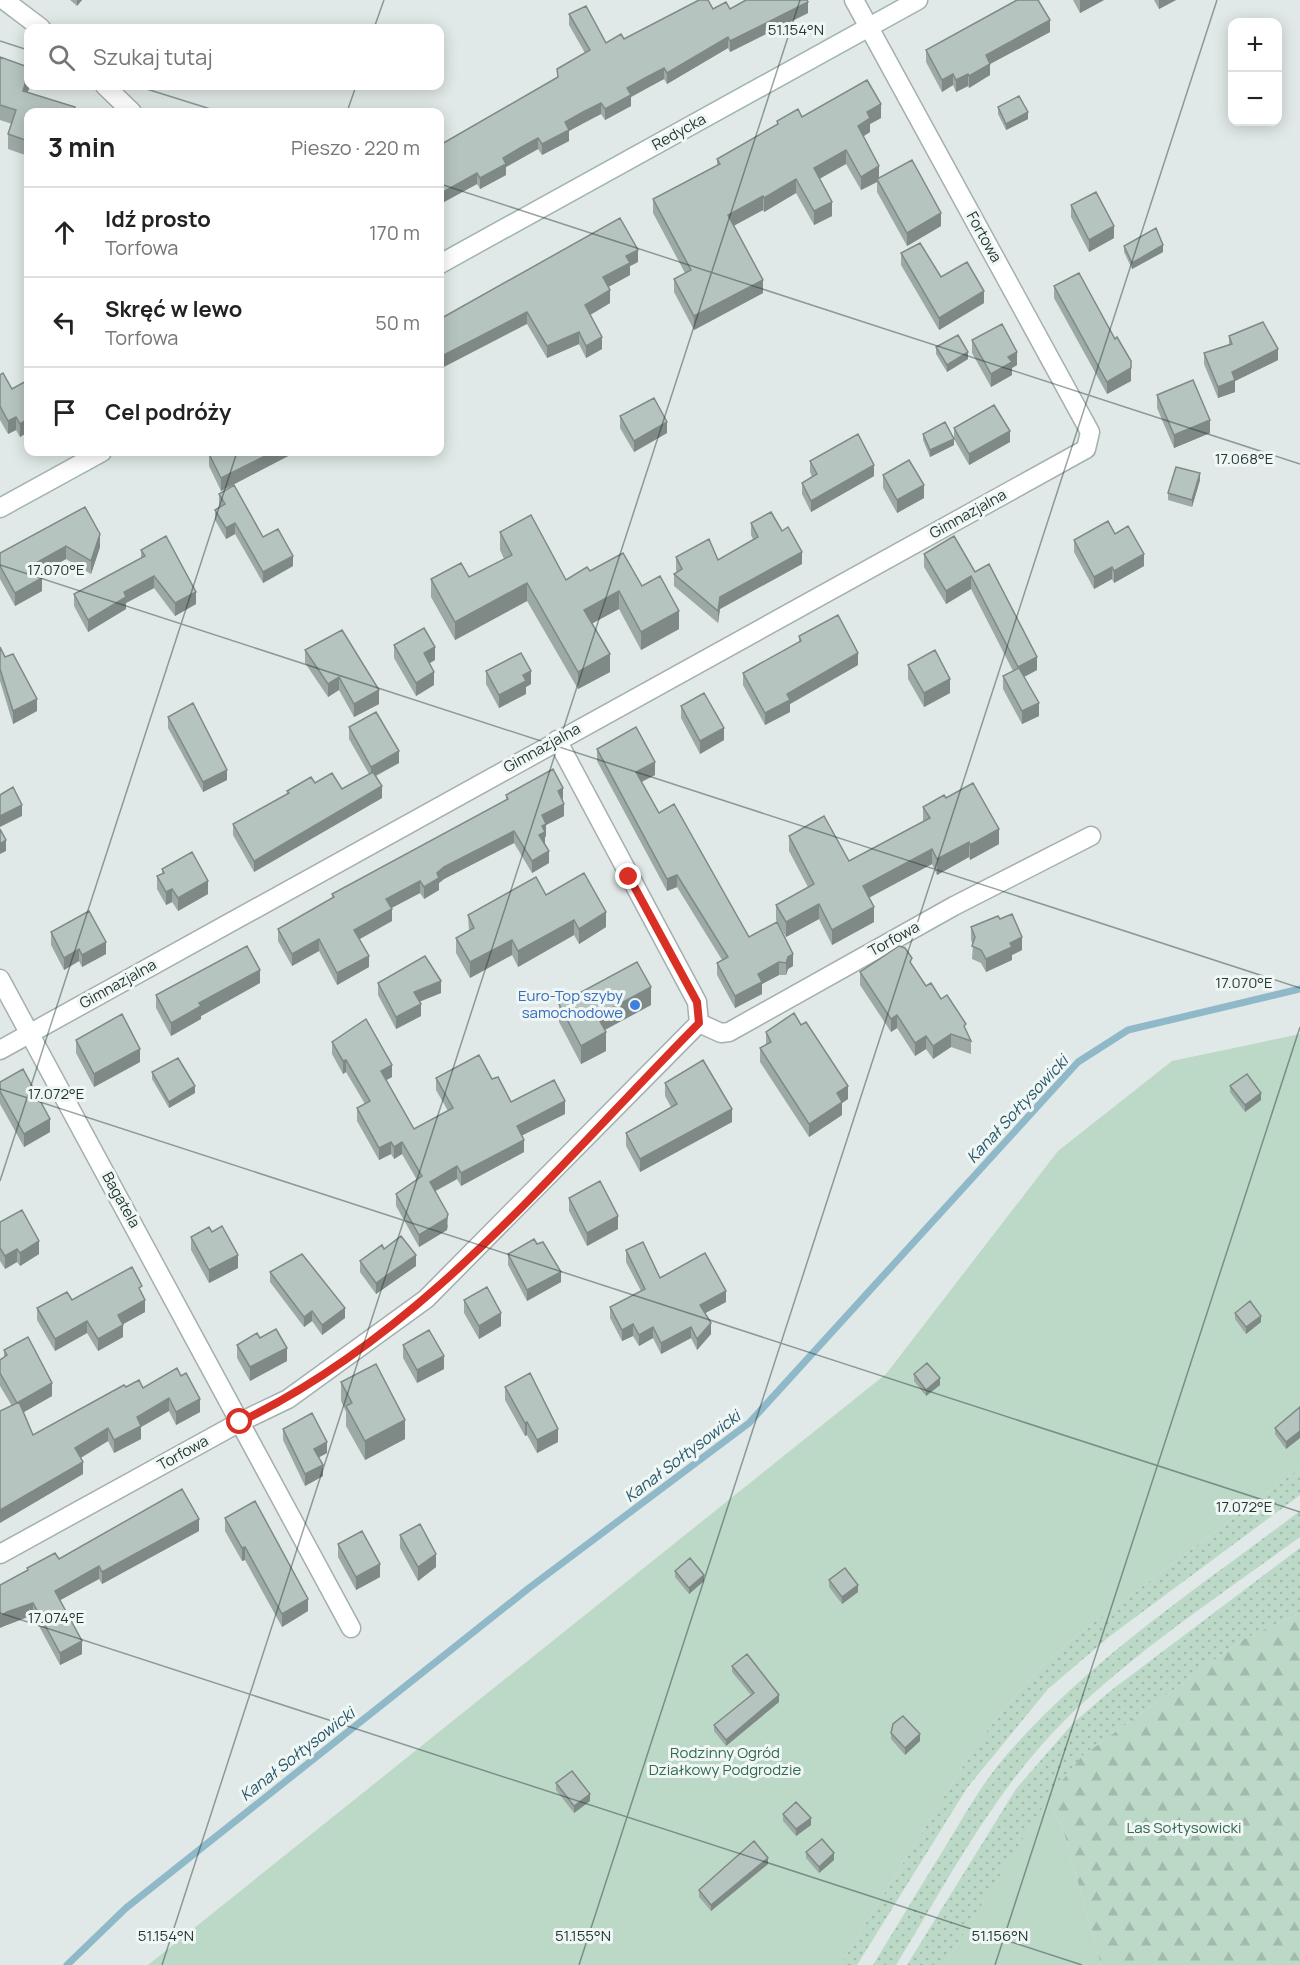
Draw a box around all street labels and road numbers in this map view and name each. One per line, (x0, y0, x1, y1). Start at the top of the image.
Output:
street label: Redycka (648, 108, 710, 155)
street label: Fortowa (962, 207, 1007, 266)
street label: Gimnazjalna (926, 484, 1010, 543)
street label: Gimnazjalna (500, 718, 584, 777)
street label: Torfowa (865, 916, 923, 961)
street label: Gimnazjalna (76, 954, 160, 1013)
street label: Bagatela (97, 1168, 145, 1232)
street label: Torfowa (154, 1430, 212, 1475)

